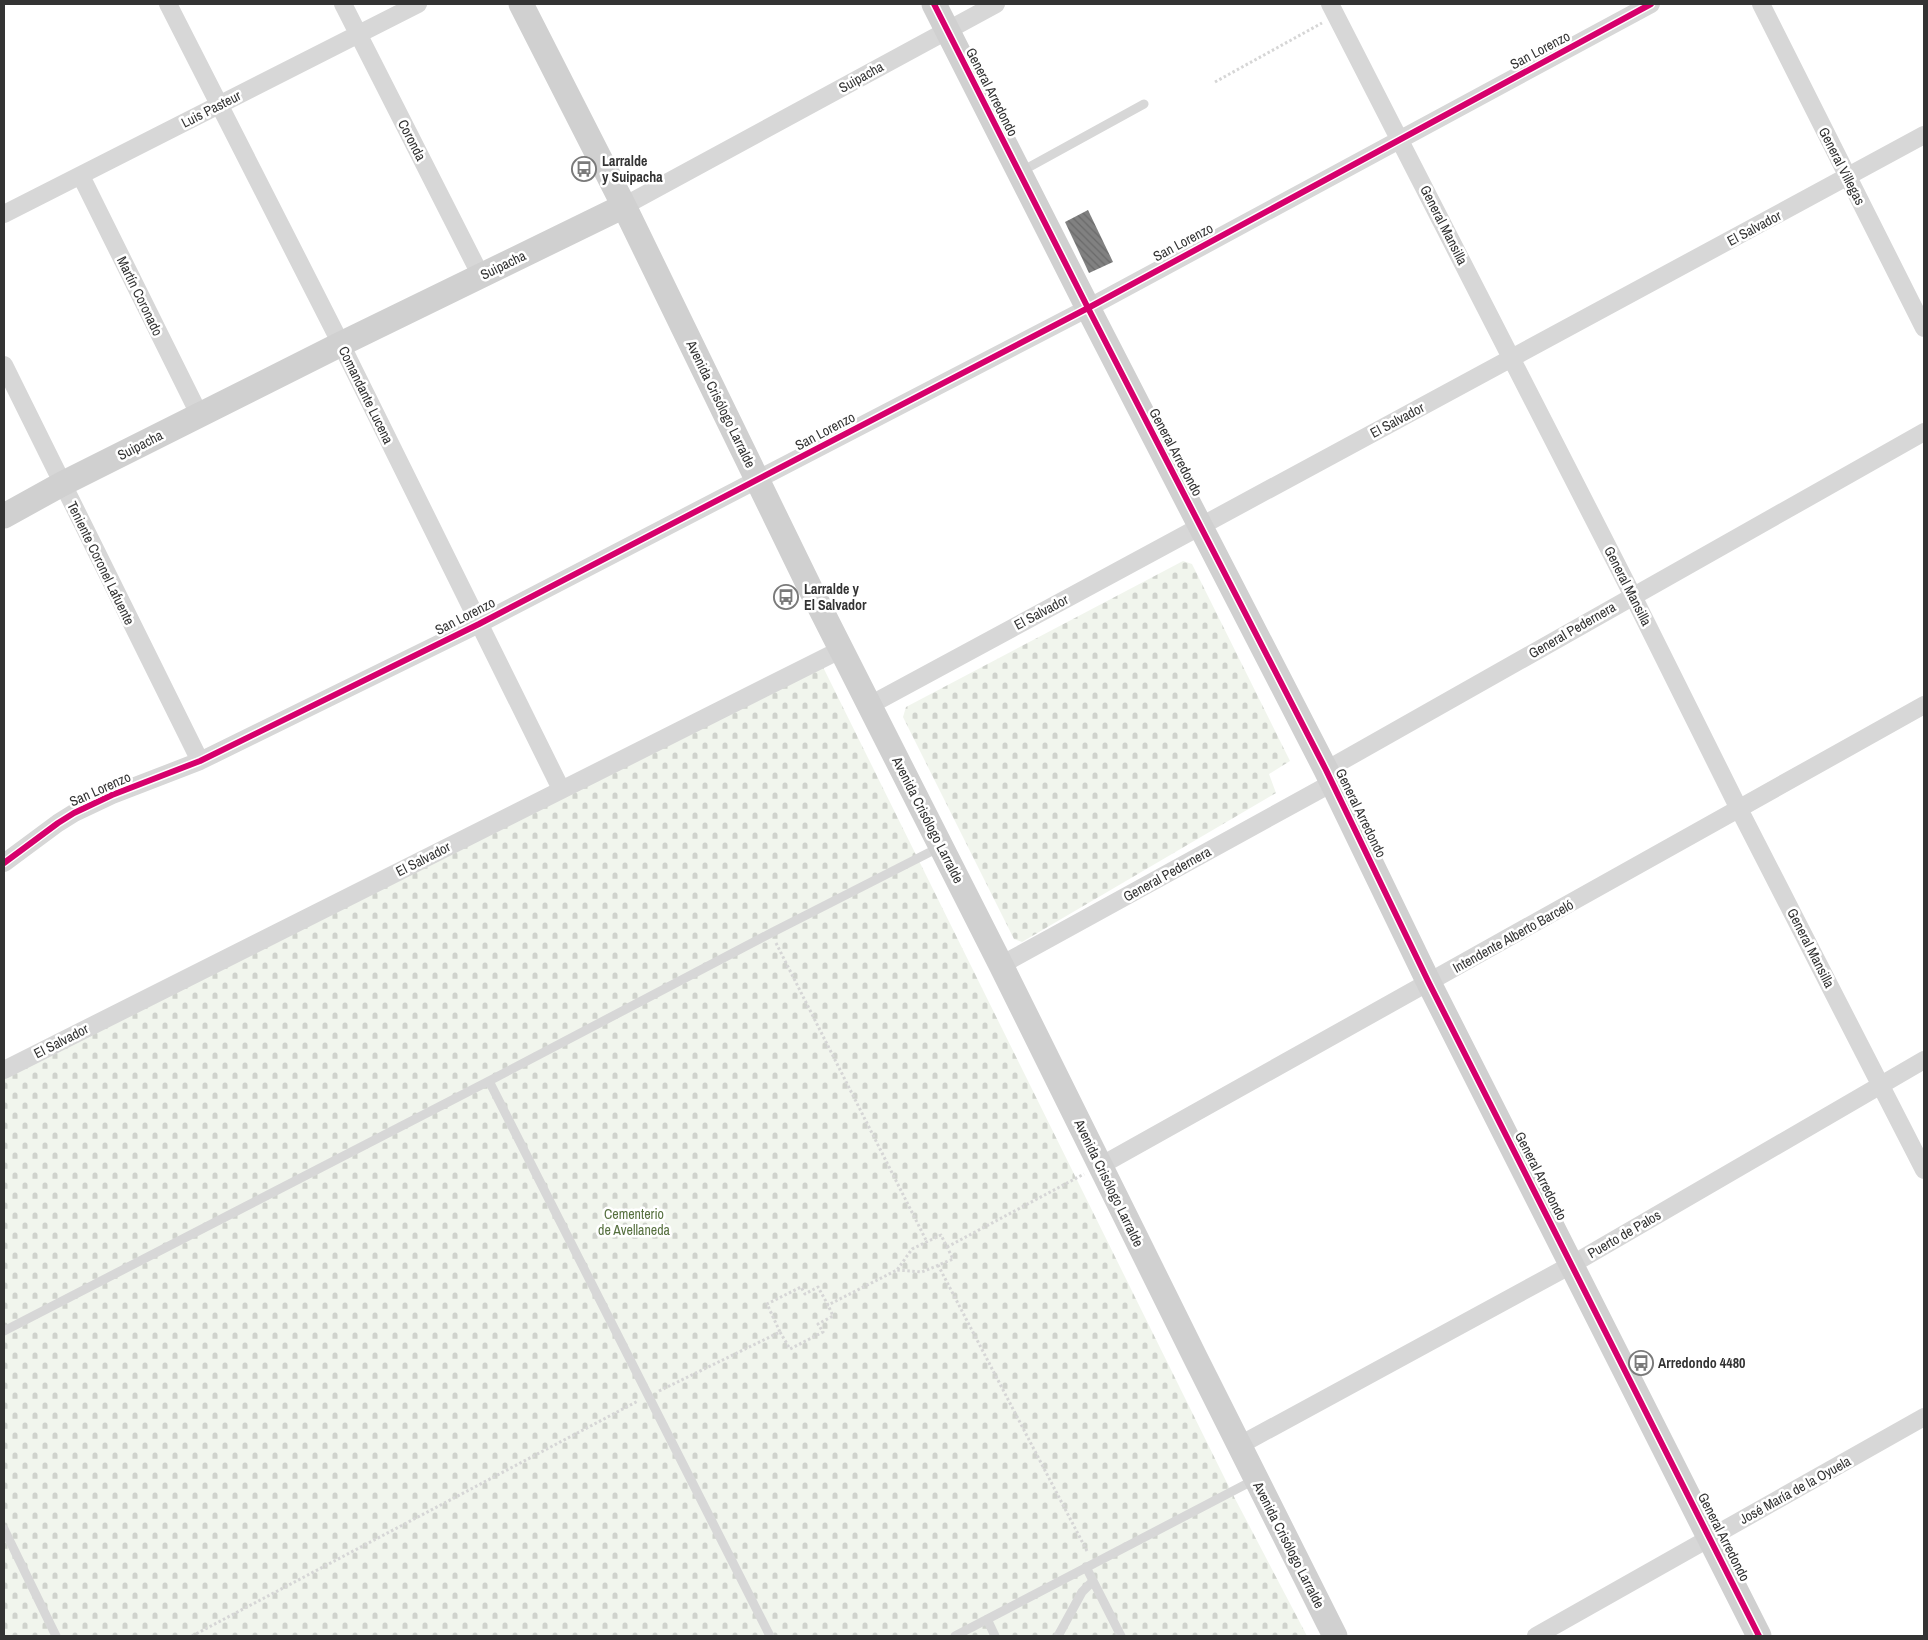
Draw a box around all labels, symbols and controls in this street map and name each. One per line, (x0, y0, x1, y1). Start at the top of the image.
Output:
street label: San Lorenzo (1507, 27, 1573, 73)
street label: General Arredondo (962, 45, 1022, 139)
street label: Suipacha (835, 57, 887, 97)
street label: Luis Pasteur (178, 86, 244, 132)
street label: Coronda (394, 116, 430, 164)
street label: General Villegas (1815, 124, 1869, 208)
place label: Larralde y Suipacha (602, 152, 663, 186)
bus stop icon: Larralde y Suipacha (571, 156, 597, 182)
street label: General Mansilla (1416, 182, 1472, 268)
street label: El Salvador (1724, 206, 1784, 250)
street label: San Lorenzo (1150, 219, 1216, 265)
street label: Suipacha (477, 246, 529, 284)
street label: Martín Coronado (113, 253, 167, 339)
street label: Avenida Crisólogo Larralde (682, 336, 760, 471)
street label: Comandante Lucena (335, 343, 398, 447)
street label: El Salvador (1367, 398, 1427, 442)
street label: General Arredondo (1145, 405, 1207, 499)
street label: San Lorenzo (792, 408, 858, 454)
street label: Suipacha (114, 426, 166, 464)
street label: Teniente Coronel Lafuente (63, 498, 139, 628)
street label: General Mansilla (1600, 543, 1656, 629)
place label: Larralde y El Salvador (804, 580, 867, 614)
bus stop icon: Larralde y El Salvador (773, 584, 799, 610)
street label: El Salvador (1011, 590, 1071, 634)
street label: San Lorenzo (432, 593, 498, 639)
street label: General Pedernera (1525, 597, 1619, 662)
street label: Avenida Crisólogo Larralde (888, 753, 968, 886)
street label: General Arredondo (1332, 765, 1390, 861)
street label: San Lorenzo (67, 768, 133, 810)
street label: El Salvador (393, 838, 453, 880)
street label: General Pedernera (1120, 842, 1215, 906)
street label: Intendente Alberto Barceló (1449, 895, 1577, 977)
street label: General Mansilla (1783, 905, 1839, 991)
street label: El Salvador (31, 1020, 91, 1062)
street label: Avenida Crisólogo Larralde (1070, 1115, 1148, 1250)
street label: General Arredondo (1511, 1129, 1571, 1223)
park label: Cementerio de Avellaneda (598, 1205, 671, 1239)
street label: Puerto de Palos (1584, 1206, 1664, 1262)
bus stop icon: Arredondo 4480 (1628, 1350, 1654, 1376)
place label: Arredondo 4480 (1658, 1354, 1745, 1372)
street label: José María de la Oyuela (1736, 1452, 1854, 1528)
street label: Avenida Crisólogo Larralde (1249, 1478, 1329, 1611)
street label: General Arredondo (1694, 1490, 1754, 1584)

